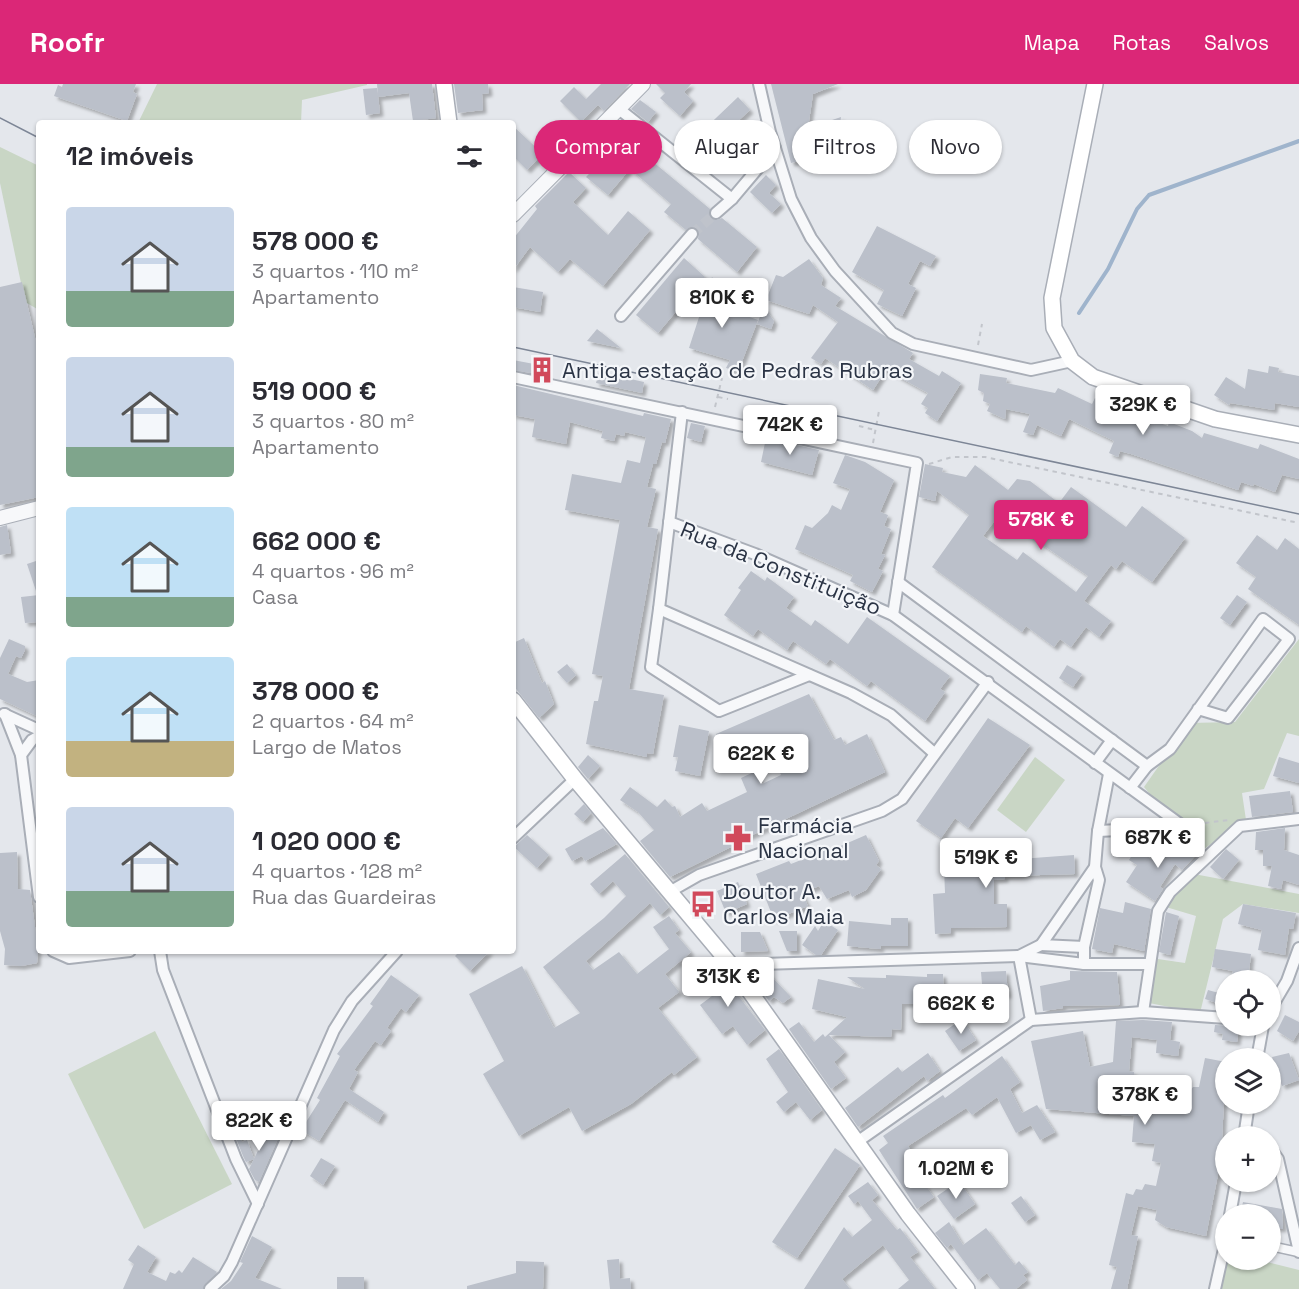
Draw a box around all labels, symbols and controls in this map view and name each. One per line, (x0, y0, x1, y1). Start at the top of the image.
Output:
text: Roofr (30, 24, 105, 60)
text: Mapa (1024, 29, 1079, 56)
text: Rotas (1112, 29, 1171, 56)
text: Salvos (1204, 29, 1269, 56)
chip: Comprar (534, 120, 662, 174)
chip: Alugar (674, 120, 780, 174)
chip: Filtros (792, 120, 897, 174)
chip: Novo (909, 120, 1002, 174)
text: 12 imóveis (66, 139, 194, 173)
icon: filters (453, 140, 486, 173)
text: 578 000 € (252, 224, 379, 258)
icon: home (114, 231, 186, 303)
text: 3 quartos · 110 m² (252, 258, 418, 284)
pin: 810K € (673, 278, 771, 329)
text: Apartamento (252, 284, 379, 310)
text: 810K € (689, 284, 755, 310)
building icon: Antiga estação de Pedras Rubras (527, 355, 557, 385)
place label: Antiga estação de Pedras Rubras (562, 356, 913, 384)
text: 519 000 € (252, 374, 376, 408)
icon: home (114, 381, 186, 453)
pin: 329K € (1094, 385, 1192, 436)
text: 329K € (1109, 391, 1177, 417)
pin: 742K € (741, 405, 839, 456)
text: 3 quartos · 80 m² (252, 408, 414, 434)
text: 742K € (757, 411, 823, 437)
text: Apartamento (252, 434, 379, 460)
pin: 578K € (992, 500, 1090, 551)
text: 578K € (1008, 506, 1074, 532)
street label: Rua da Constituição (676, 515, 886, 621)
text: 662 000 € (252, 524, 381, 558)
icon: home (114, 531, 186, 603)
text: 4 quartos · 96 m² (252, 558, 414, 584)
text: Casa (252, 584, 298, 610)
text: 378 000 € (252, 674, 379, 708)
icon: home (114, 681, 186, 753)
text: 2 quartos · 64 m² (252, 708, 414, 734)
text: Largo de Matos (252, 734, 402, 760)
pin: 622K € (712, 734, 810, 785)
text: 622K € (727, 740, 795, 766)
place label: Farmácia Nacional (758, 811, 853, 864)
pin: 687K € (1109, 818, 1207, 869)
pharmacy icon: Farmácia Nacional (723, 823, 753, 853)
text: 1 020 000 € (252, 824, 401, 858)
text: 687K € (1125, 824, 1191, 850)
icon: home (114, 831, 186, 903)
pin: 519K € (937, 838, 1035, 889)
text: 519K € (954, 844, 1018, 870)
text: 4 quartos · 128 m² (252, 858, 422, 884)
place label: Doutor A. Carlos Maia (723, 877, 844, 930)
text: Rua das Guardeiras (252, 884, 436, 910)
bus stop icon: Doutor A. Carlos Maia (688, 889, 718, 919)
pin: 313K € (679, 957, 777, 1008)
text: 313K € (696, 963, 760, 989)
map controls (1215, 970, 1281, 1270)
button: locate (1215, 970, 1281, 1036)
pin: 662K € (912, 984, 1010, 1035)
text: 662K € (927, 990, 995, 1016)
button: layers (1215, 1048, 1281, 1114)
pin: 378K € (1096, 1075, 1194, 1126)
text: 378K € (1112, 1081, 1178, 1107)
pin: 822K € (210, 1101, 308, 1152)
text: 822K € (226, 1107, 292, 1133)
button: + (1215, 1126, 1281, 1192)
pin: 1.02M € (901, 1149, 1011, 1200)
text: 1.02M € (918, 1155, 994, 1181)
button: − (1215, 1204, 1281, 1270)

